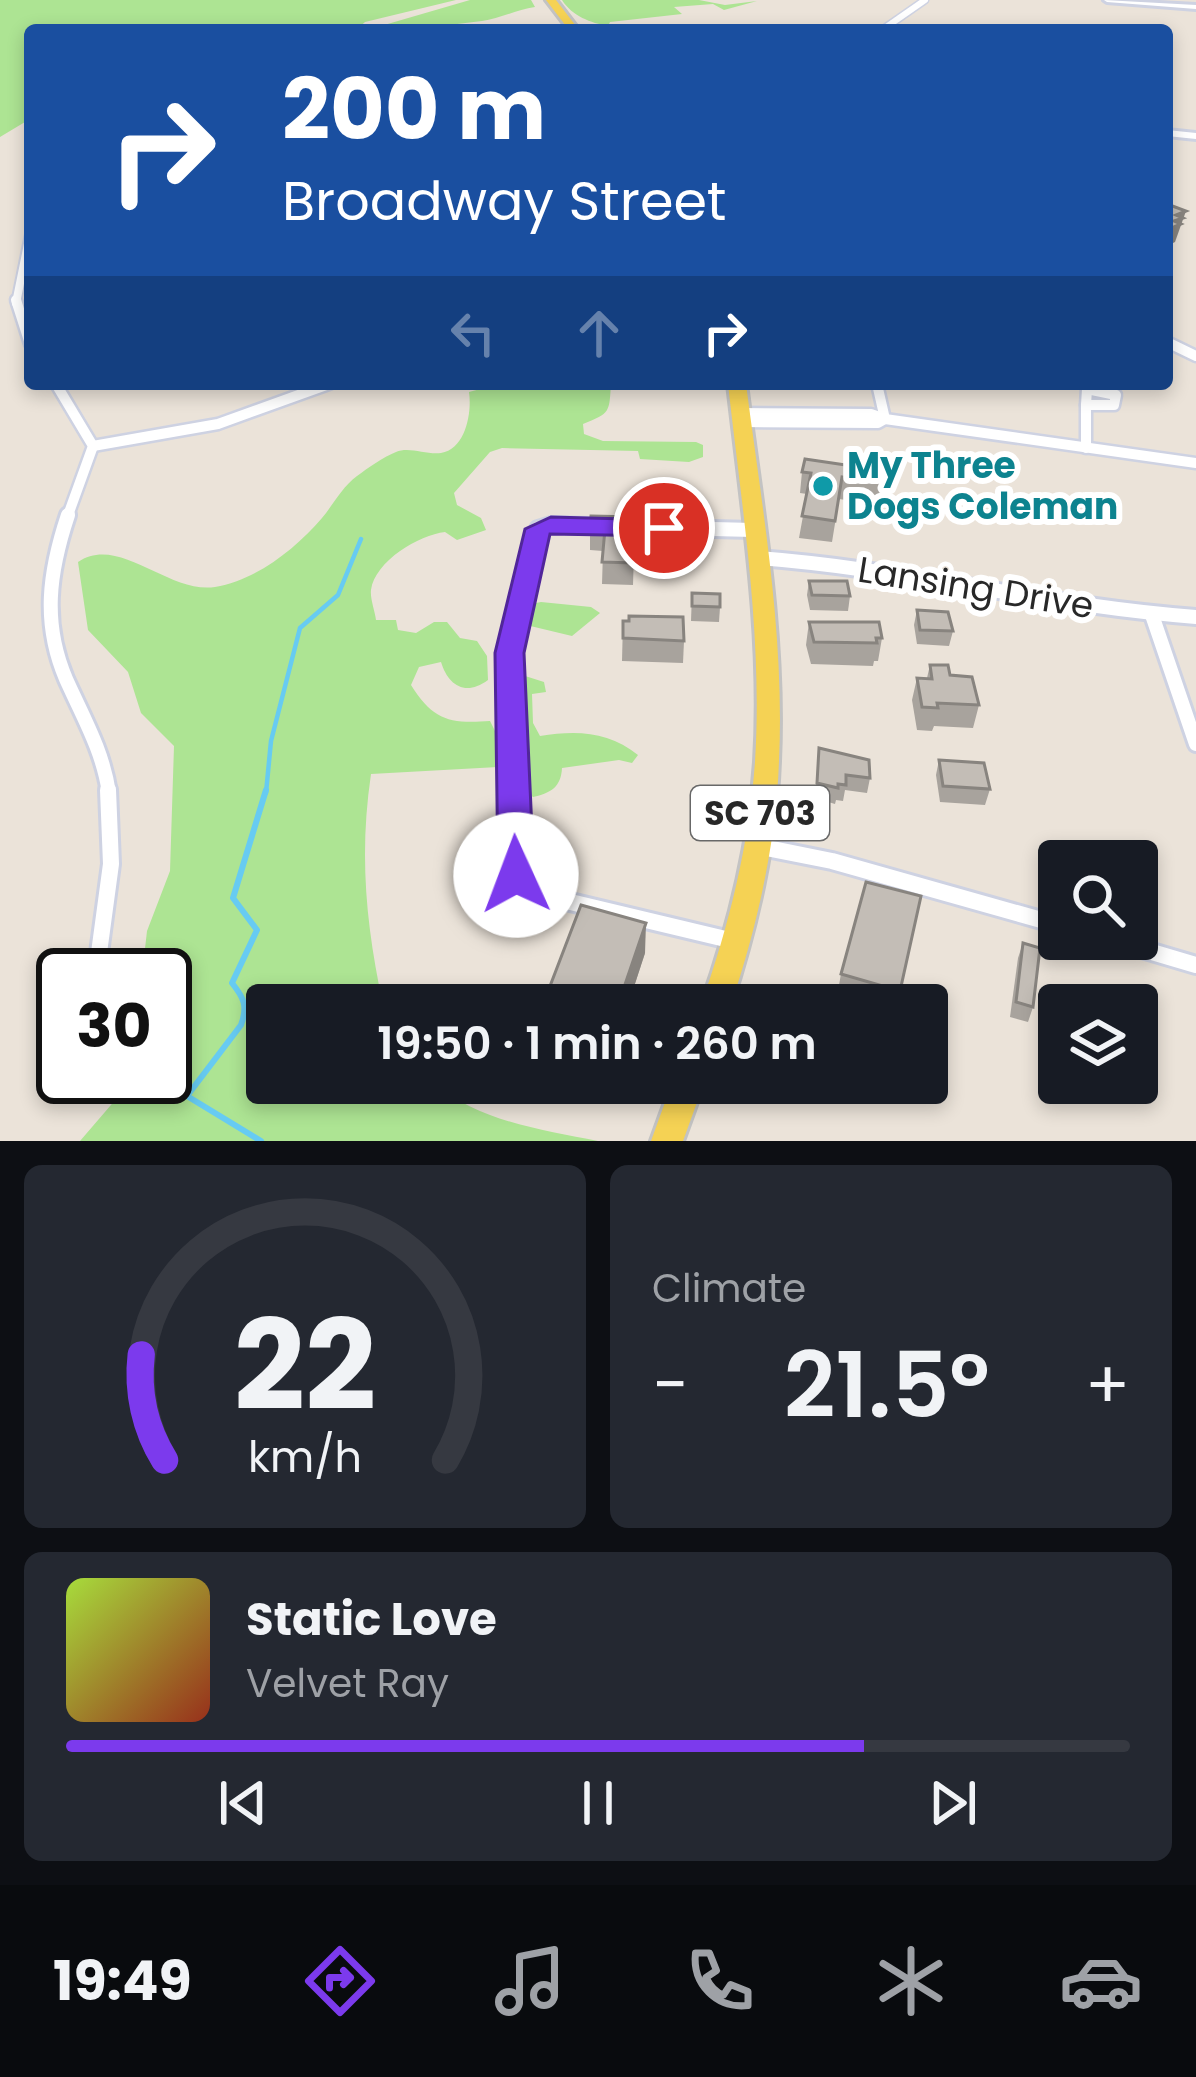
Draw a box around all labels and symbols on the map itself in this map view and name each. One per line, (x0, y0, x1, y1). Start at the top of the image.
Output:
place label: My Three Dogs Coleman (847, 440, 1118, 532)
marker: My Three Dogs Coleman (810, 473, 836, 499)
pin (613, 477, 715, 579)
street label: Lansing Drive (854, 544, 1097, 631)
road number: SC 703 (691, 786, 829, 840)
position arrow (453, 812, 579, 938)
speed limit sign: 30 (36, 948, 192, 1104)

